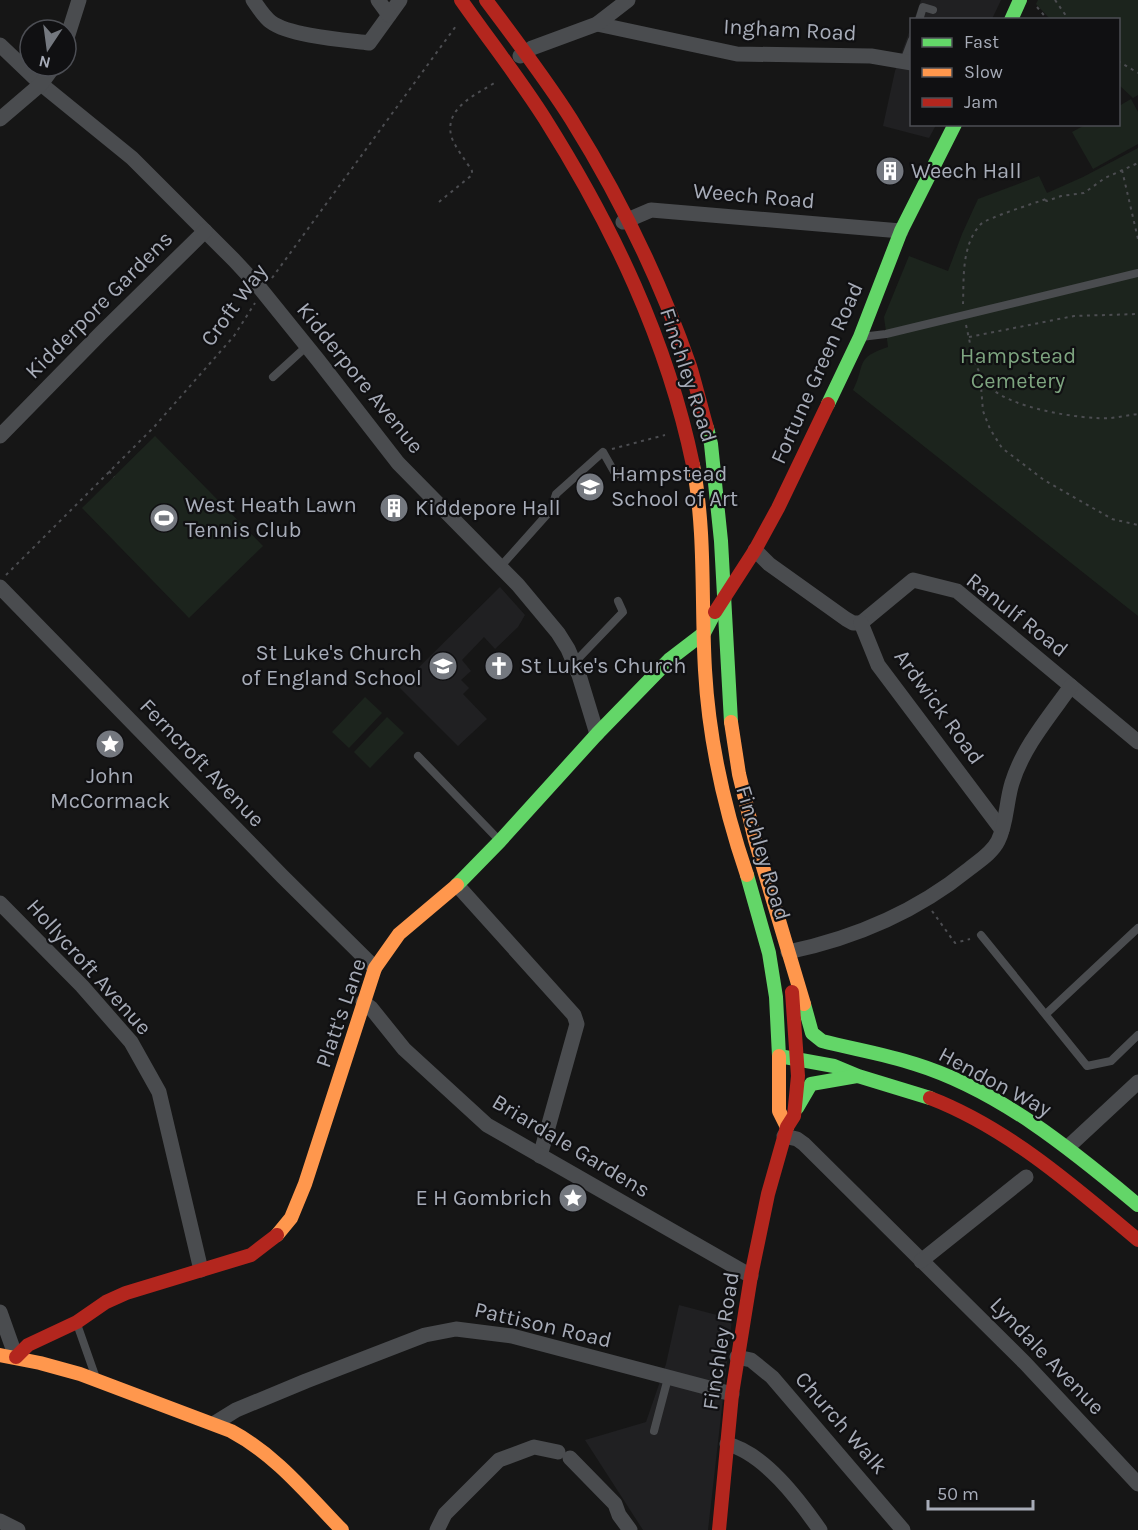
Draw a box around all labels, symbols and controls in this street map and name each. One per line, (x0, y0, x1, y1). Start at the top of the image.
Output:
street label: Ingham Road (723, 14, 857, 46)
north arrow (18, 18, 78, 78)
legend (910, 18, 1120, 126)
text: Fast (964, 31, 999, 53)
text: N (37, 52, 52, 73)
text: Slow (964, 61, 1003, 83)
text: Jam (964, 91, 998, 113)
building icon: Weech Hall (874, 155, 906, 187)
place label: Weech Hall (911, 158, 1022, 184)
street label: Weech Road (692, 178, 816, 214)
street label: Kidderpore Gardens (20, 226, 178, 384)
street label: Croft Way (195, 259, 273, 351)
street label: Fortune Green Road (765, 278, 869, 468)
street label: Kidderpore Avenue (291, 297, 429, 459)
street label: Finchley Road (654, 305, 722, 445)
park label: Hampstead Cemetery (960, 343, 1076, 394)
place label: Hampstead School of Art (611, 461, 738, 512)
school or university icon: Hampstead School of Art (574, 471, 606, 503)
place label: West Heath Lawn Tennis Club (185, 492, 357, 543)
building icon: Kiddepore Hall (378, 492, 410, 524)
place label: Kiddepore Hall (415, 495, 561, 521)
sports icon: West Heath Lawn Tennis Club (148, 502, 180, 534)
street label: Ranulf Road (961, 567, 1073, 663)
place label: St Luke's Church of England School (241, 640, 422, 691)
street label: Ardwick Road (889, 644, 989, 770)
school or university icon: St Luke's Church of England School (427, 650, 459, 682)
church icon: St Luke's Church (483, 650, 515, 682)
place label: St Luke's Church (520, 653, 687, 679)
street label: Ferncroft Avenue (134, 693, 270, 833)
place icon: John McCormack (94, 728, 126, 760)
place label: John McCormack (50, 763, 170, 814)
street label: Finchley Road (730, 782, 796, 924)
street label: Hollycroft Avenue (21, 894, 157, 1040)
street label: Platt's Lane (310, 955, 372, 1071)
street label: Hendon Way (934, 1041, 1056, 1123)
street label: Briardale Gardens (487, 1089, 655, 1203)
place icon: E H Gombrich (557, 1182, 589, 1214)
place label: E H Gombrich (416, 1185, 552, 1211)
street label: Finchley Road (697, 1270, 745, 1412)
street label: Lyndale Avenue (984, 1292, 1110, 1420)
street label: Pattison Road (472, 1297, 614, 1353)
street label: Church Walk (789, 1366, 893, 1480)
scale bar (928, 1473, 1033, 1511)
text: 50 m (937, 1483, 979, 1505)

